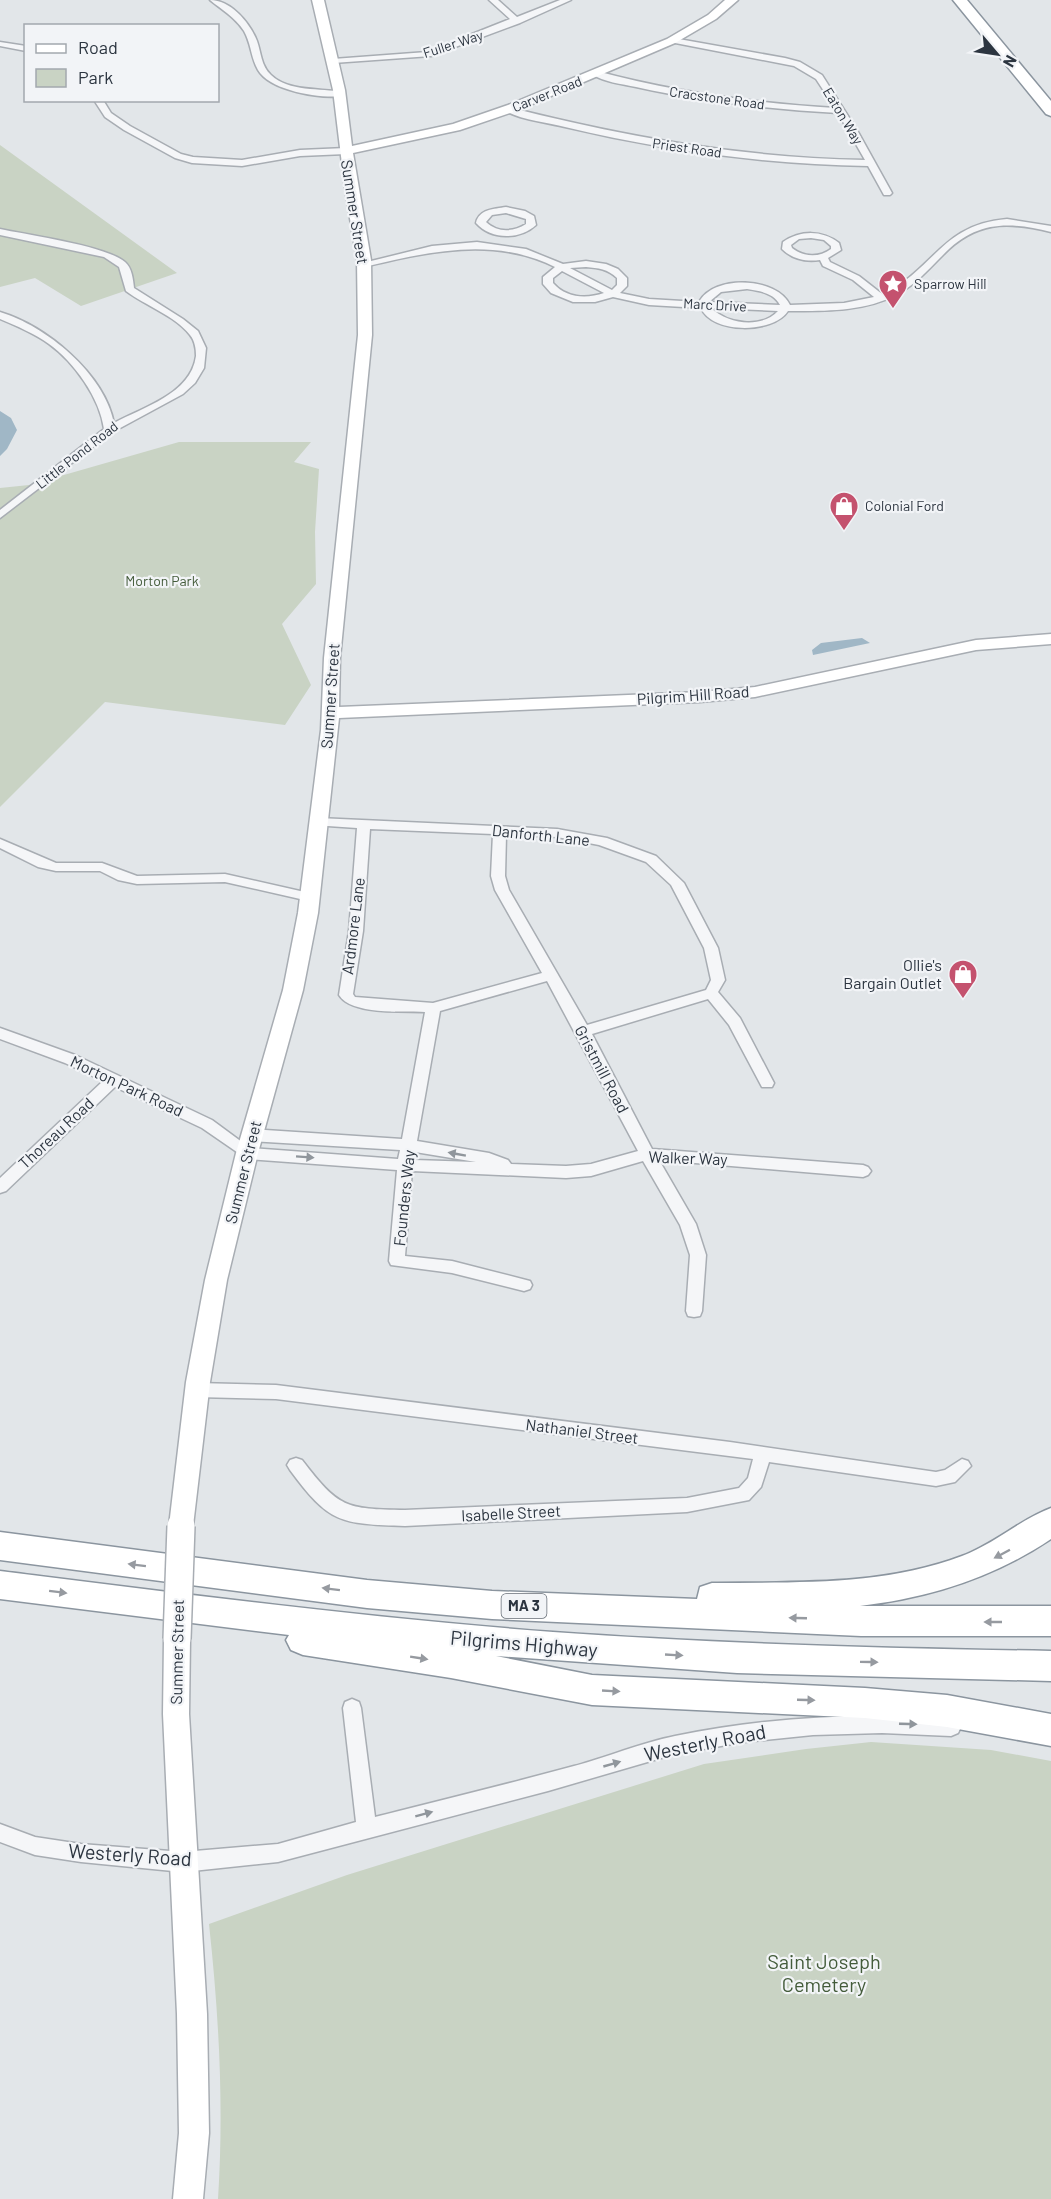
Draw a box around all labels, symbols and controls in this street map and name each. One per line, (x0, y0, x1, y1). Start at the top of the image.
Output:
legend (24, 24, 219, 102)
north arrow (967, 24, 1027, 84)
street label: Fuller Way (421, 26, 486, 61)
text: Road (78, 36, 118, 58)
text: N (1000, 52, 1021, 71)
text: Park (78, 66, 113, 88)
street label: Carver Road (509, 72, 584, 115)
street label: Cracstone Road (668, 82, 766, 113)
street label: Eaton Way (820, 84, 867, 148)
street label: Priest Road (651, 134, 723, 161)
street label: Summer Street (338, 158, 373, 266)
place icon: Sparrow Hill (877, 268, 909, 310)
place label: Sparrow Hill (914, 275, 987, 292)
street label: Marc Drive (683, 294, 747, 315)
street label: Little Pond Road (32, 417, 121, 492)
shop icon: Colonial Ford (828, 490, 860, 532)
place label: Colonial Ford (865, 497, 944, 514)
park label: Morton Park (125, 572, 199, 589)
street label: Summer Street (316, 643, 343, 749)
street label: Pilgrim Hill Road (636, 681, 750, 708)
street label: Danforth Lane (491, 820, 591, 849)
street label: Ardmore Lane (337, 876, 368, 976)
place label: Ollie's Bargain Outlet (843, 955, 942, 992)
shop icon: Ollie's Bargain Outlet (947, 958, 979, 1000)
street label: Gristmill Road (571, 1022, 633, 1116)
street label: Morton Park Road (68, 1051, 187, 1120)
street label: Thoreau Road (14, 1093, 97, 1172)
street label: Summer Street (221, 1118, 264, 1225)
street label: Walker Way (648, 1147, 729, 1168)
street label: Founders Way (389, 1148, 418, 1247)
one-way arrow (448, 1149, 467, 1158)
one-way arrow (295, 1153, 314, 1162)
street label: Nathaniel Street (525, 1414, 639, 1447)
street label: Isabelle Street (461, 1500, 561, 1525)
one-way arrow (994, 1549, 1011, 1559)
one-way arrow (128, 1561, 147, 1570)
one-way arrow (321, 1585, 340, 1594)
one-way arrow (49, 1587, 68, 1597)
road number: MA 3 (502, 1594, 546, 1618)
street label: Summer Street (166, 1599, 187, 1705)
one-way arrow (788, 1614, 807, 1623)
one-way arrow (983, 1617, 1002, 1626)
street label: Pilgrims Highway (449, 1625, 599, 1661)
one-way arrow (665, 1650, 684, 1659)
one-way arrow (409, 1653, 428, 1662)
one-way arrow (860, 1657, 879, 1666)
one-way arrow (601, 1687, 620, 1696)
one-way arrow (796, 1696, 815, 1705)
street label: Westerly Road (642, 1718, 768, 1766)
one-way arrow (898, 1719, 917, 1729)
one-way arrow (603, 1759, 621, 1768)
one-way arrow (414, 1808, 433, 1818)
street label: Westerly Road (68, 1838, 193, 1870)
park label: Saint Joseph Cemetery (767, 1949, 881, 1996)

